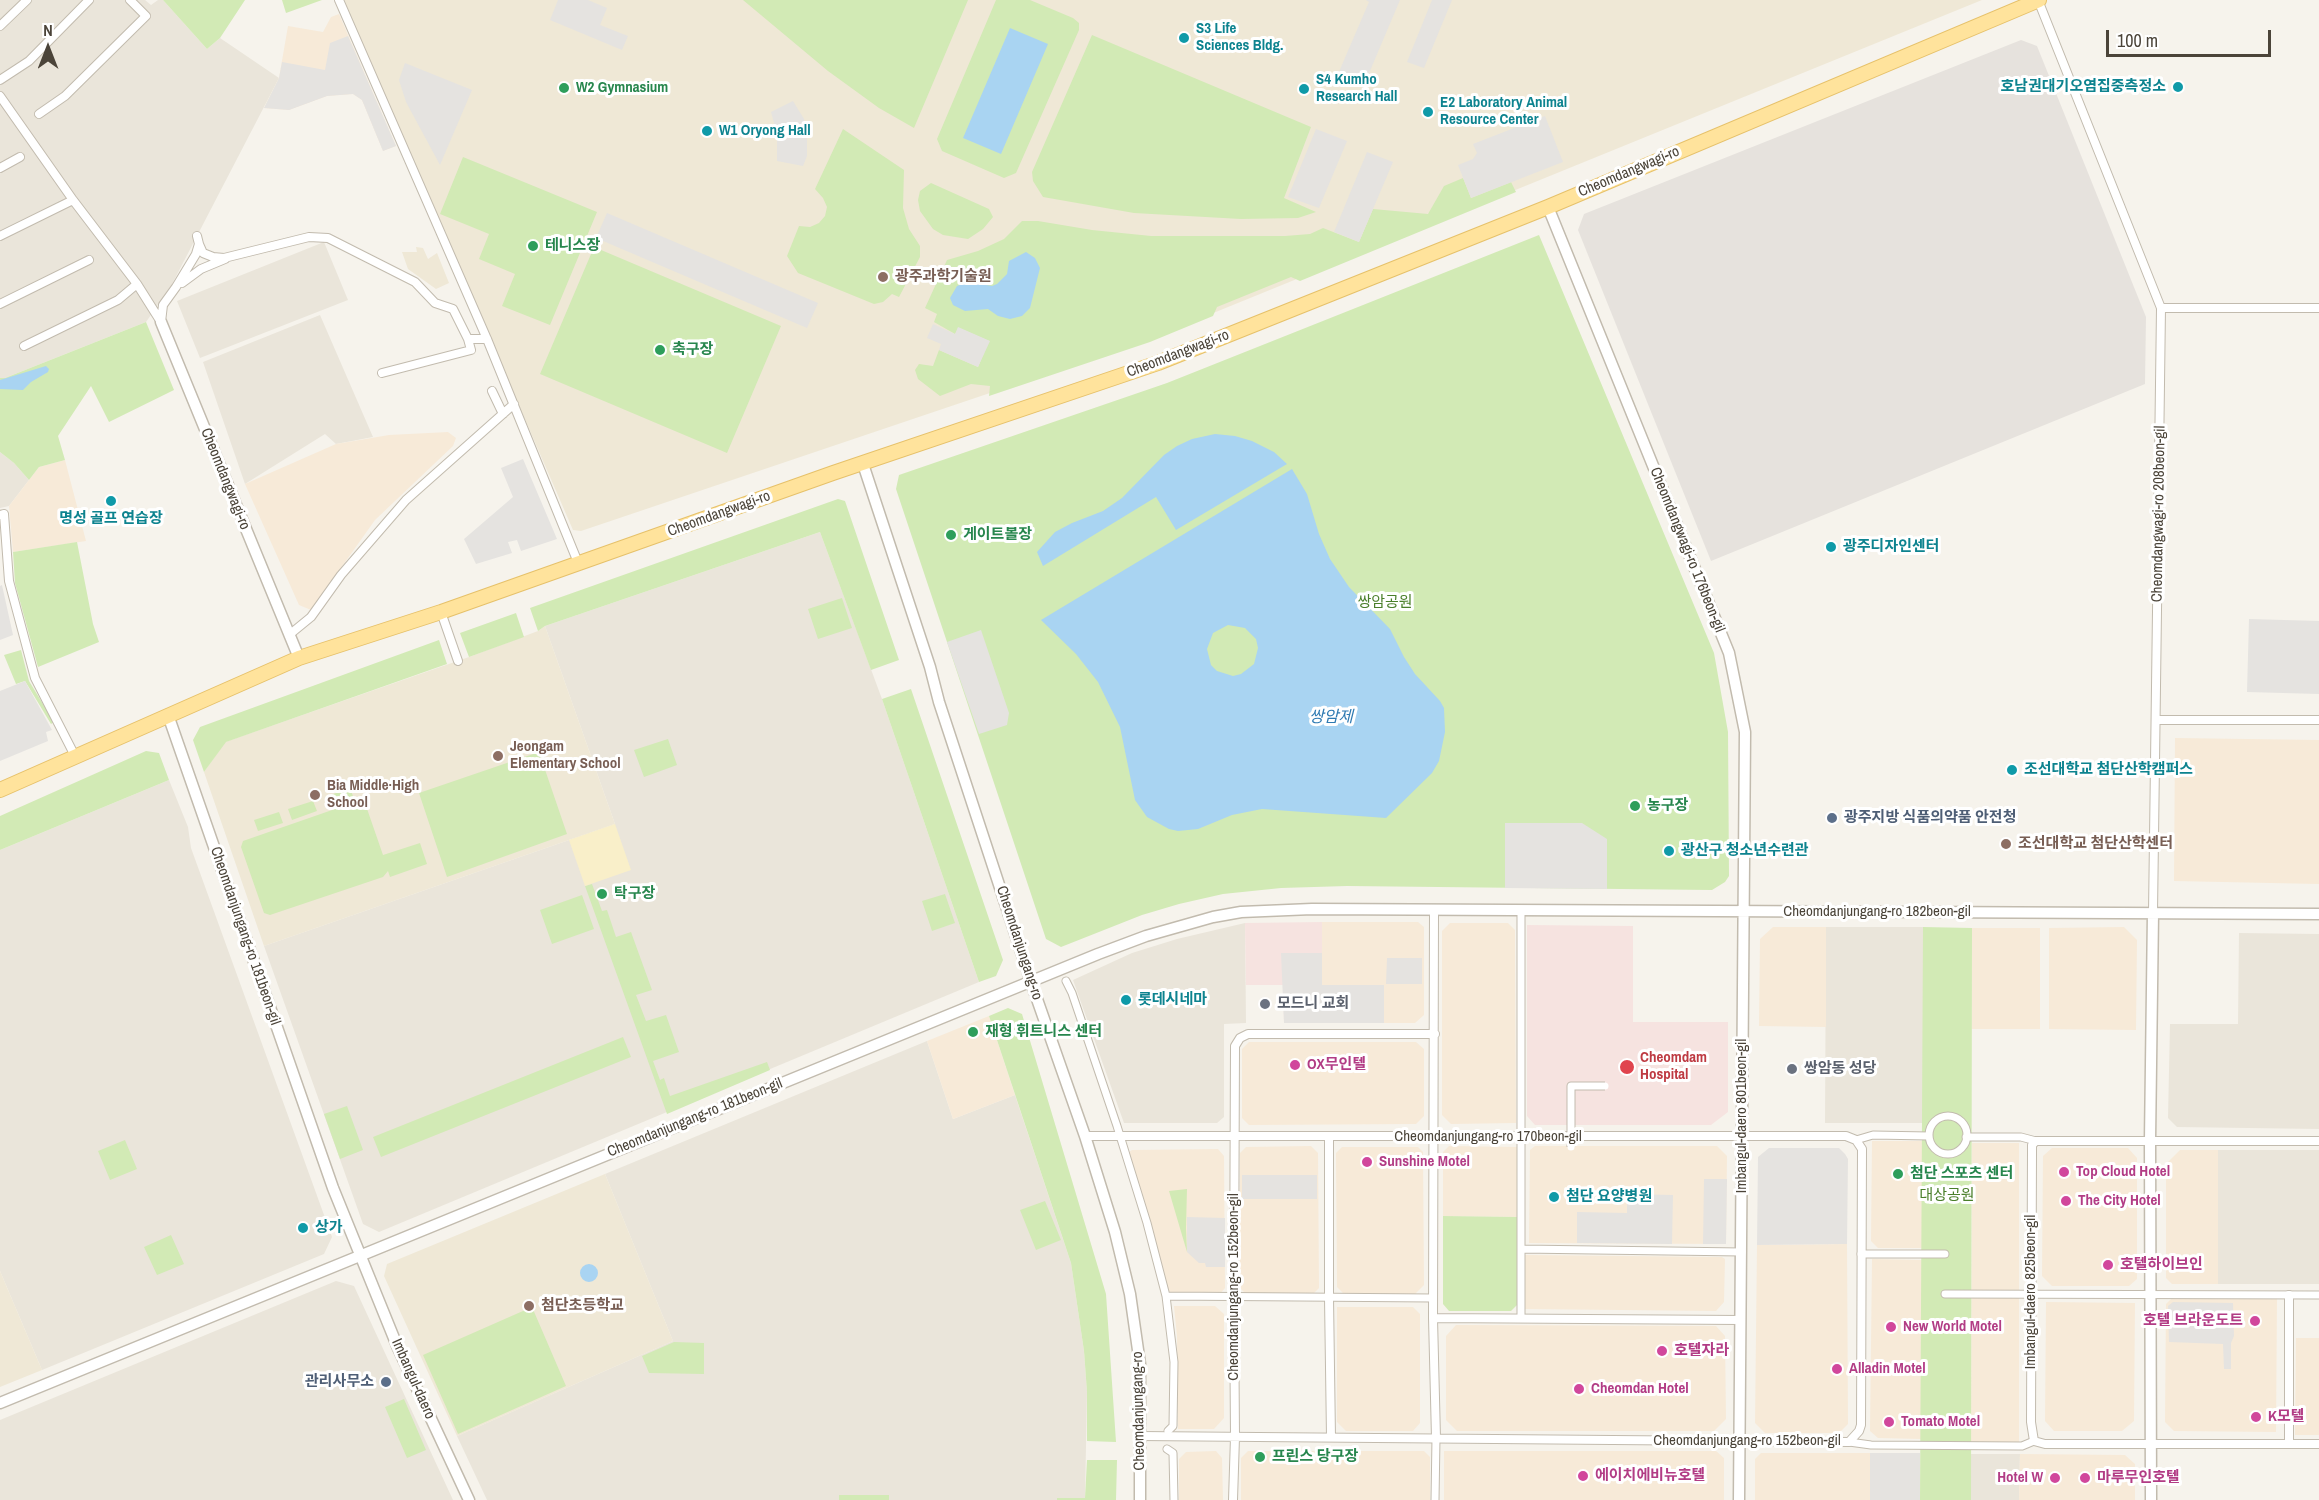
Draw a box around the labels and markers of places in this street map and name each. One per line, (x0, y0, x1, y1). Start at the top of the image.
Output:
place label: S3 Life Sciences Bldg. (1196, 20, 1284, 55)
marker: S3 Life Sciences Bldg. (1177, 31, 1191, 45)
place label: S4 Kumho Research Hall (1316, 71, 1397, 106)
place label: 호남권대기오염집중측정소 (2000, 78, 2166, 96)
place label: W2 Gymnasium (576, 79, 668, 97)
marker: 호남권대기오염집중측정소 (2171, 80, 2185, 94)
marker: W2 Gymnasium (557, 81, 571, 95)
marker: S4 Kumho Research Hall (1297, 82, 1311, 96)
place label: E2 Laboratory Animal Resource Center (1440, 94, 1567, 129)
marker: E2 Laboratory Animal Resource Center (1421, 105, 1435, 119)
place label: W1 Oryong Hall (719, 122, 811, 140)
marker: W1 Oryong Hall (700, 124, 714, 138)
place label: 테니스장 (545, 237, 600, 255)
marker: 테니스장 (526, 239, 540, 253)
place label: 광주과학기술원 (895, 268, 992, 286)
marker: 광주과학기술원 (876, 270, 890, 284)
place label: 축구장 (672, 341, 713, 359)
marker: 축구장 (653, 343, 667, 357)
marker: 명성 골프 연습장 (104, 494, 118, 508)
place label: 명성 골프 연습장 (59, 510, 163, 528)
place label: 게이트볼장 (963, 526, 1032, 544)
marker: 게이트볼장 (944, 528, 958, 542)
place label: 광주디자인센터 (1843, 538, 1940, 556)
marker: 광주디자인센터 (1824, 540, 1838, 554)
place label: Jeongam Elementary School (510, 738, 621, 773)
marker: Jeongam Elementary School (491, 749, 505, 763)
place label: 조선대학교 첨단산학캠퍼스 (2024, 761, 2193, 779)
marker: 조선대학교 첨단산학캠퍼스 (2005, 763, 2019, 777)
place label: Bia Middle·High School (327, 777, 419, 812)
marker: Bia Middle·High School (308, 788, 322, 802)
place label: 농구장 (1647, 797, 1688, 815)
marker: 농구장 (1628, 799, 1642, 813)
place label: 광주지방 식품의약품 안전청 (1844, 809, 2016, 827)
marker: 광주지방 식품의약품 안전청 (1825, 811, 1839, 825)
place label: 조선대학교 첨단산학센터 (2018, 835, 2173, 853)
marker: 조선대학교 첨단산학센터 (1999, 837, 2013, 851)
place label: 광산구 청소년수련관 (1681, 842, 1809, 860)
marker: 광산구 청소년수련관 (1662, 844, 1676, 858)
place label: 탁구장 (614, 885, 655, 903)
marker: 탁구장 (595, 887, 609, 901)
place label: 롯데시네마 (1138, 991, 1207, 1009)
marker: 롯데시네마 (1119, 993, 1133, 1007)
place label: 모드니 교회 (1277, 995, 1349, 1013)
marker: 모드니 교회 (1258, 997, 1272, 1011)
place label: 재형 휘트니스 센터 (985, 1023, 1102, 1041)
marker: 재형 휘트니스 센터 (966, 1025, 980, 1039)
place label: Cheomdam Hospital (1640, 1049, 1707, 1084)
place label: OX무인텔 (1307, 1056, 1366, 1074)
marker: OX무인텔 (1288, 1058, 1302, 1072)
marker: Cheomdam Hospital (1618, 1058, 1636, 1076)
place label: 쌍암동 성당 (1804, 1060, 1876, 1078)
marker: 쌍암동 성당 (1785, 1062, 1799, 1076)
place label: Sunshine Motel (1379, 1153, 1470, 1171)
marker: Sunshine Motel (1360, 1155, 1374, 1169)
place label: Top Cloud Hotel (2076, 1163, 2170, 1181)
place label: 첨단 스포츠 센터 (1910, 1165, 2013, 1183)
marker: Top Cloud Hotel (2057, 1165, 2071, 1179)
marker: 첨단 스포츠 센터 (1891, 1167, 1905, 1181)
place label: 첨단 요양병원 (1566, 1188, 1652, 1206)
marker: 첨단 요양병원 (1547, 1190, 1561, 1204)
place label: The City Hotel (2078, 1192, 2161, 1210)
marker: The City Hotel (2059, 1194, 2073, 1208)
place label: 상가 (315, 1219, 343, 1237)
marker: 상가 (296, 1221, 310, 1235)
place label: 호텔하이브인 (2120, 1256, 2203, 1274)
marker: 호텔하이브인 (2101, 1258, 2115, 1272)
place label: 첨단초등학교 (541, 1297, 624, 1315)
marker: 첨단초등학교 (522, 1299, 536, 1313)
place label: 호텔 브라운도트 (2143, 1312, 2243, 1330)
marker: 호텔 브라운도트 (2248, 1314, 2262, 1328)
place label: New World Motel (1903, 1318, 2002, 1336)
marker: New World Motel (1884, 1320, 1898, 1334)
place label: 호텔자라 (1674, 1342, 1729, 1360)
marker: 호텔자라 (1655, 1344, 1669, 1358)
place label: Alladin Motel (1849, 1360, 1926, 1378)
marker: Alladin Motel (1830, 1362, 1844, 1376)
place label: 관리사무소 (305, 1373, 374, 1391)
marker: 관리사무소 (379, 1375, 393, 1389)
place label: Cheomdan Hotel (1591, 1380, 1689, 1398)
marker: Cheomdan Hotel (1572, 1382, 1586, 1396)
place label: K모텔 (2268, 1408, 2304, 1426)
marker: K모텔 (2249, 1410, 2263, 1424)
place label: Tomato Motel (1901, 1413, 1980, 1431)
marker: Tomato Motel (1882, 1415, 1896, 1429)
place label: 프린스 당구장 (1272, 1448, 1358, 1466)
marker: 프린스 당구장 (1253, 1450, 1267, 1464)
place label: 에이치에비뉴호텔 (1595, 1467, 1705, 1485)
marker: 에이치에비뉴호텔 (1576, 1469, 1590, 1483)
place label: Hotel W (1997, 1469, 2043, 1487)
place label: 마루무인호텔 (2097, 1469, 2180, 1487)
marker: Hotel W (2048, 1471, 2062, 1485)
marker: 마루무인호텔 (2078, 1471, 2092, 1485)

